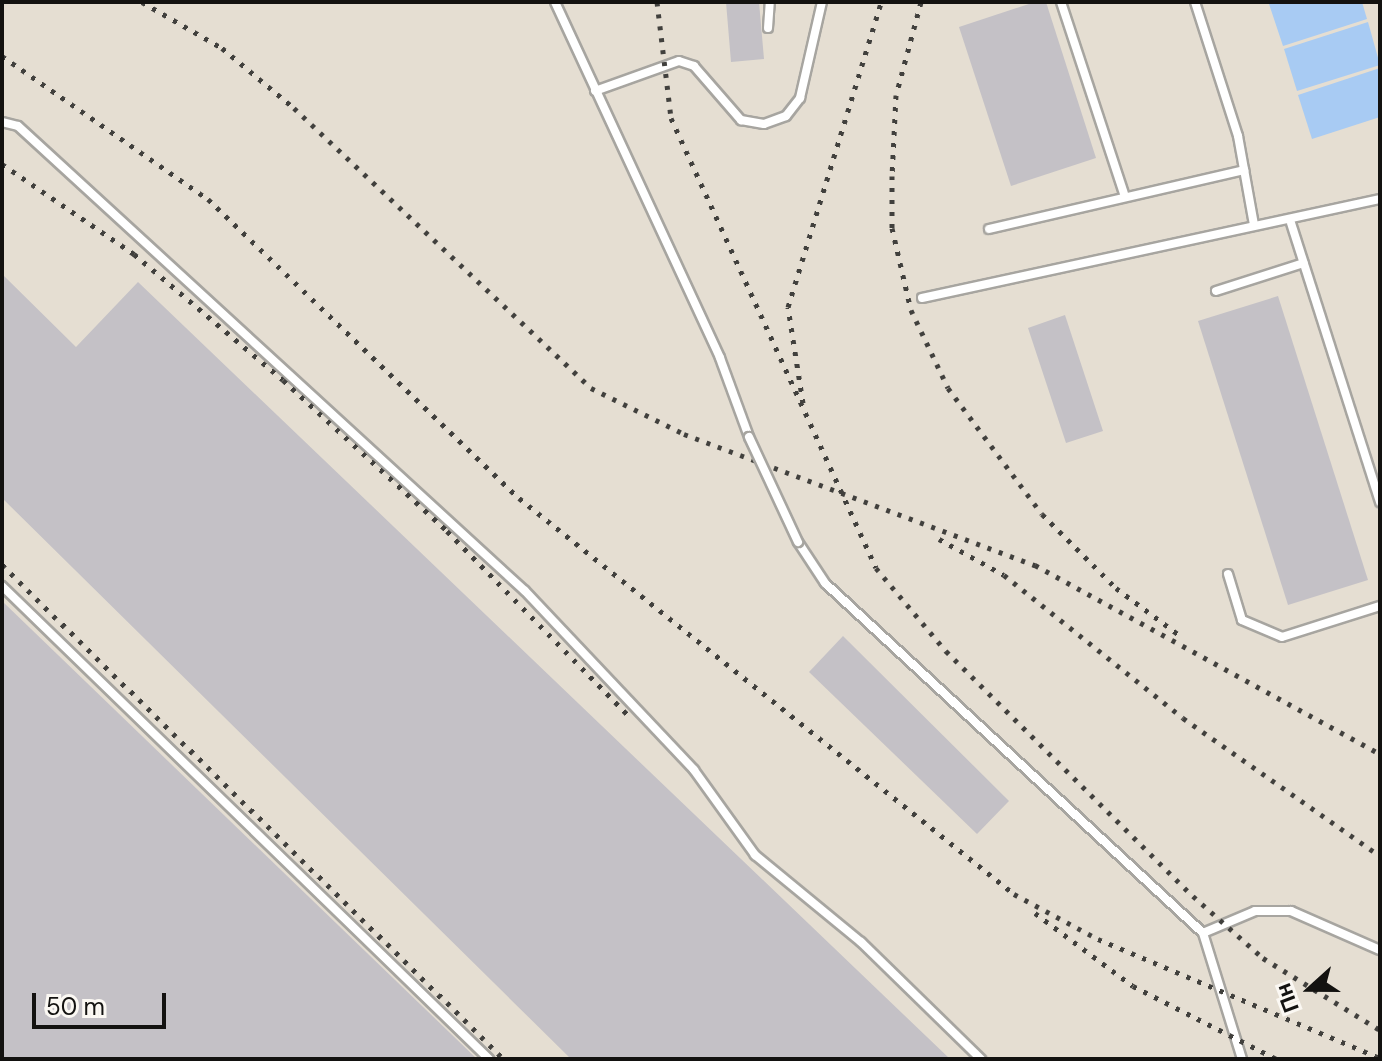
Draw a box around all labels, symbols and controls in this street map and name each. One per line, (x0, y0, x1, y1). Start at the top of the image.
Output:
north arrow (1270, 949, 1350, 1029)
scale bar (36, 977, 170, 1027)
text: Пн (1268, 979, 1306, 1017)
text: 50 m (46, 991, 105, 1022)

